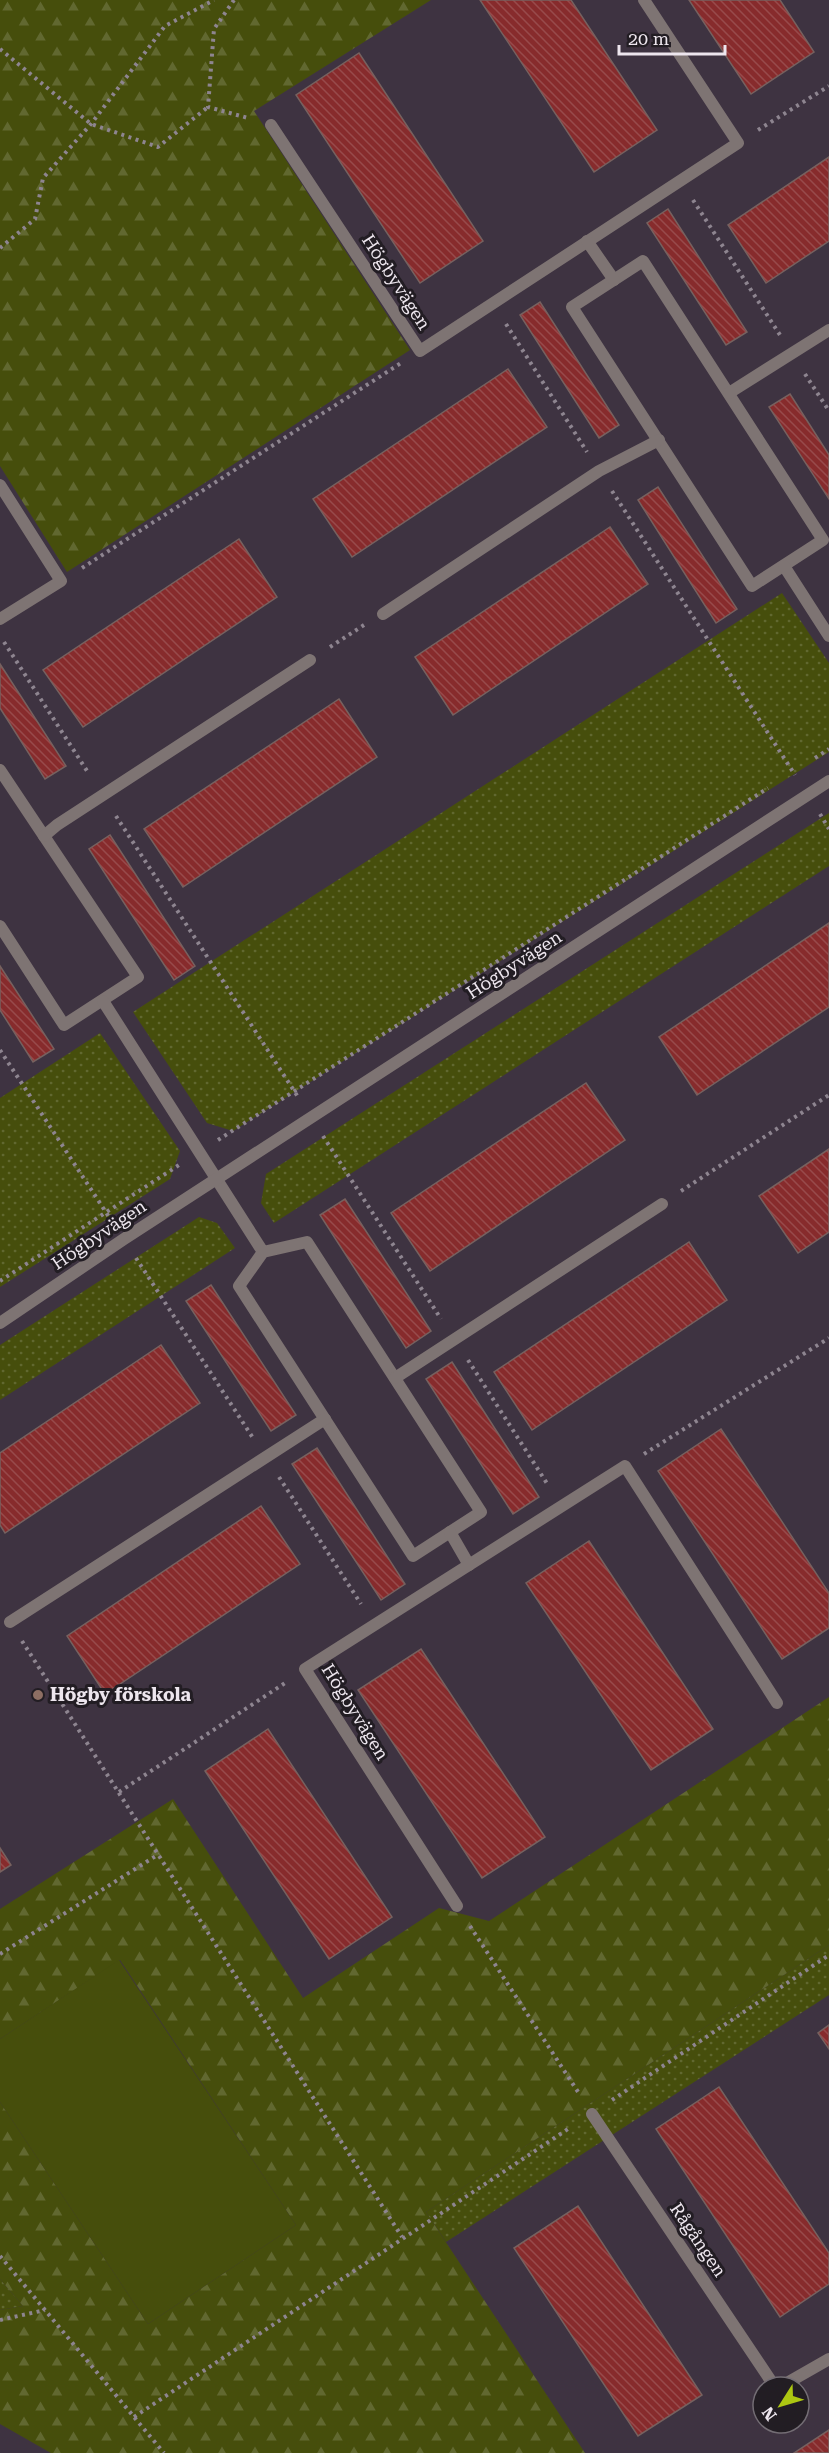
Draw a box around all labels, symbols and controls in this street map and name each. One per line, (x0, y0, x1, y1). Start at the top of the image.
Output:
scale bar (619, 18, 726, 56)
text: 20 m (628, 28, 669, 49)
street label: Högbyvägen (358, 230, 435, 334)
street label: Högbyvägen (462, 926, 566, 1003)
street label: Högbyvägen (47, 1195, 150, 1274)
street label: Högbyvägen (318, 1660, 394, 1764)
place label: Högby förskola (50, 1684, 191, 1705)
marker: Högby förskola (31, 1688, 45, 1702)
street label: Rågången (666, 2199, 731, 2281)
north arrow (751, 2375, 811, 2435)
text: N (758, 2403, 781, 2424)

